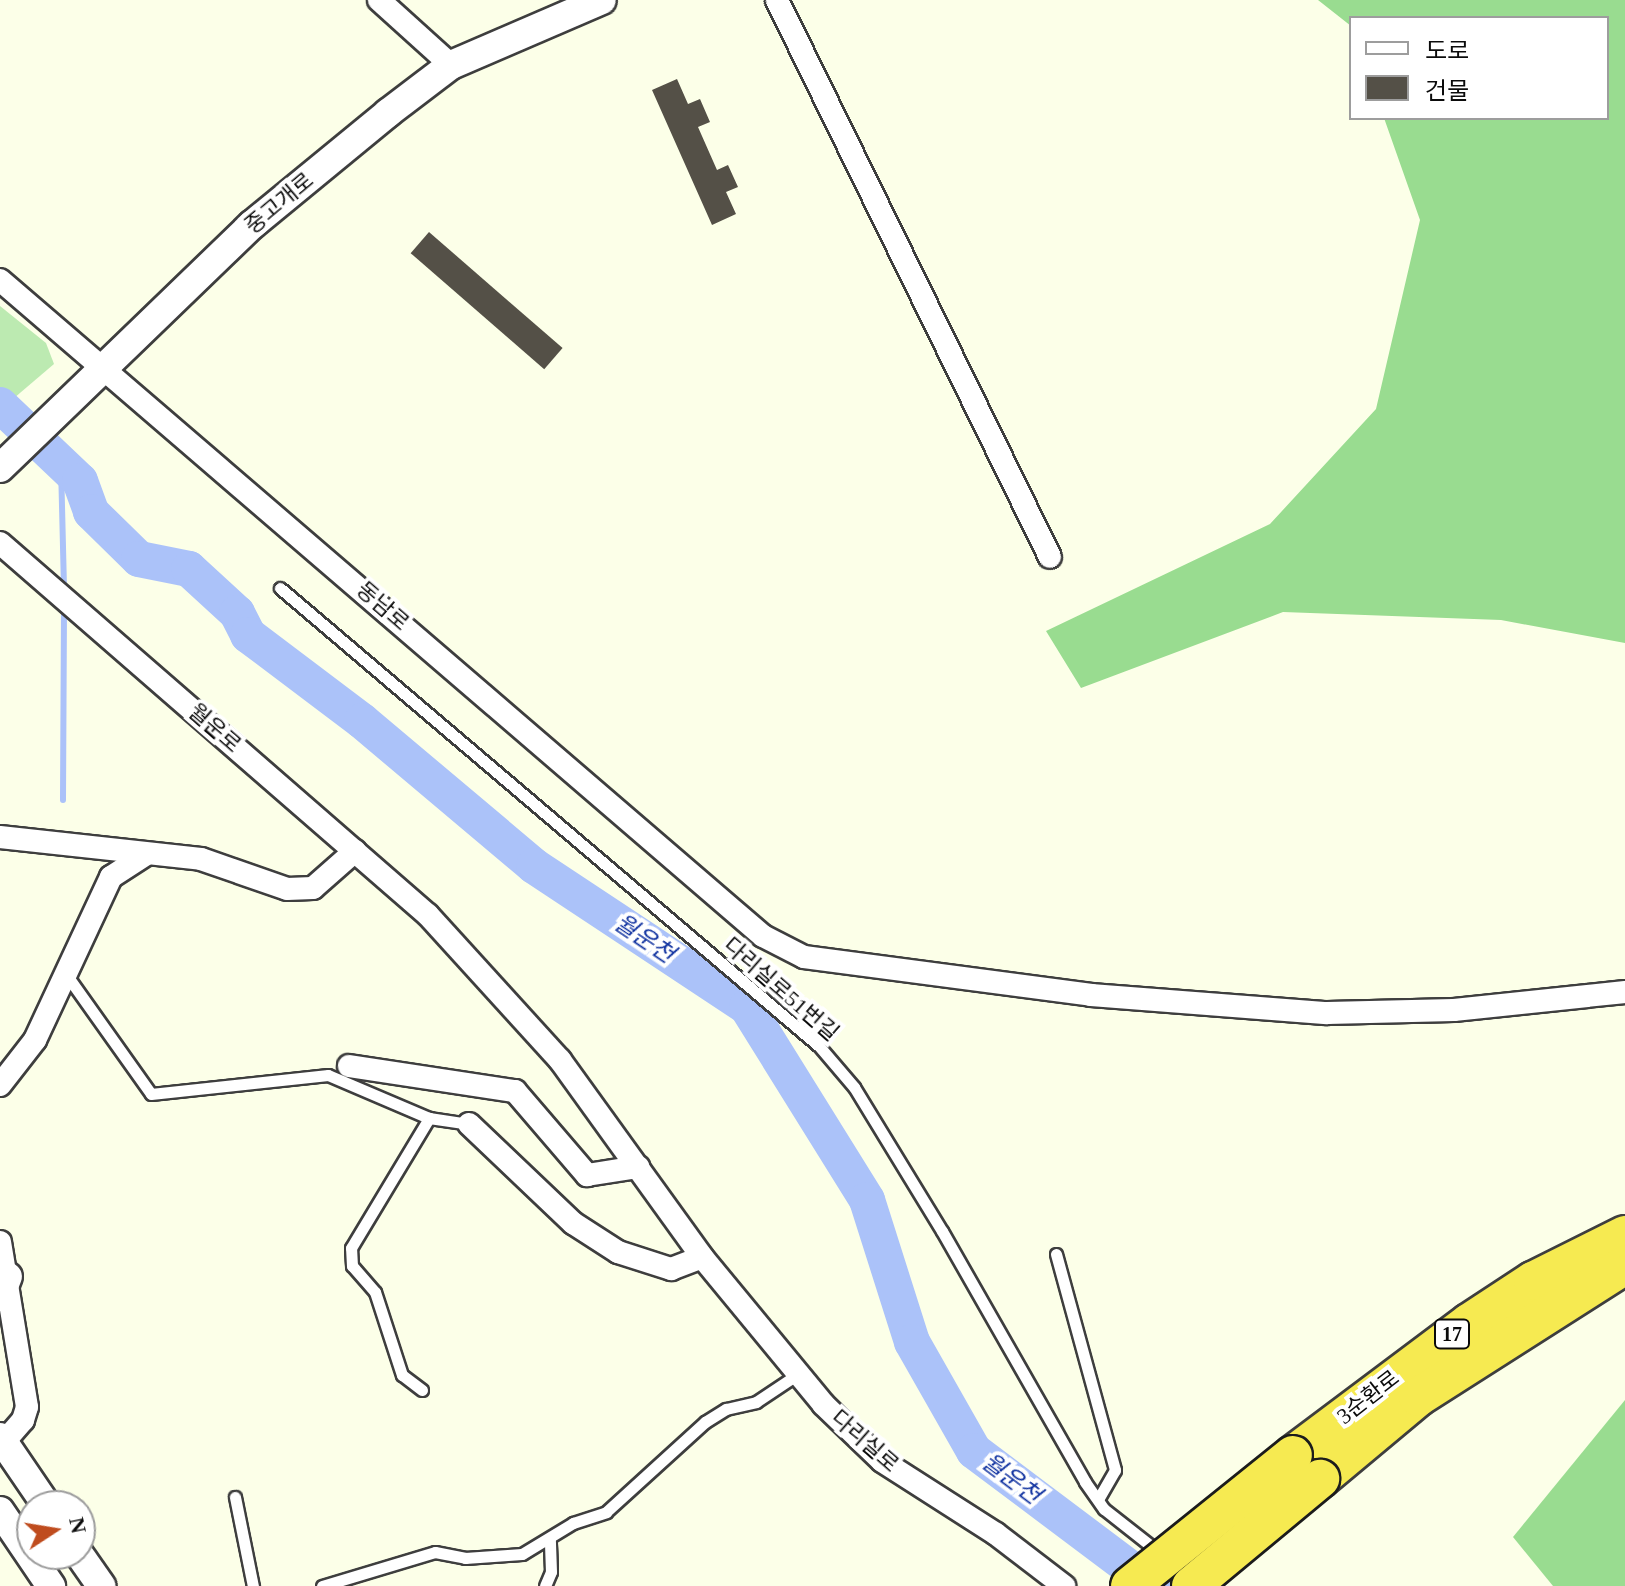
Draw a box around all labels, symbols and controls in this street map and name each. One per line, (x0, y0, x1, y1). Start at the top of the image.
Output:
legend (1349, 16, 1609, 120)
text: 도로 (1425, 38, 1469, 64)
text: 건물 (1425, 78, 1469, 104)
street label: 중고개로 (240, 167, 318, 239)
street label: 동남로 (351, 576, 415, 636)
street label: 월운로 (183, 698, 247, 758)
water label: 월운천 (608, 909, 680, 969)
street label: 다리실로51번길 (718, 932, 844, 1046)
road number: 17 (1434, 1318, 1470, 1350)
street label: 3순환로 (1332, 1365, 1404, 1429)
street label: 다리실로 (826, 1404, 904, 1478)
water label: 월운천 (976, 1448, 1046, 1510)
north arrow (16, 1490, 96, 1570)
text: N (64, 1515, 92, 1536)

